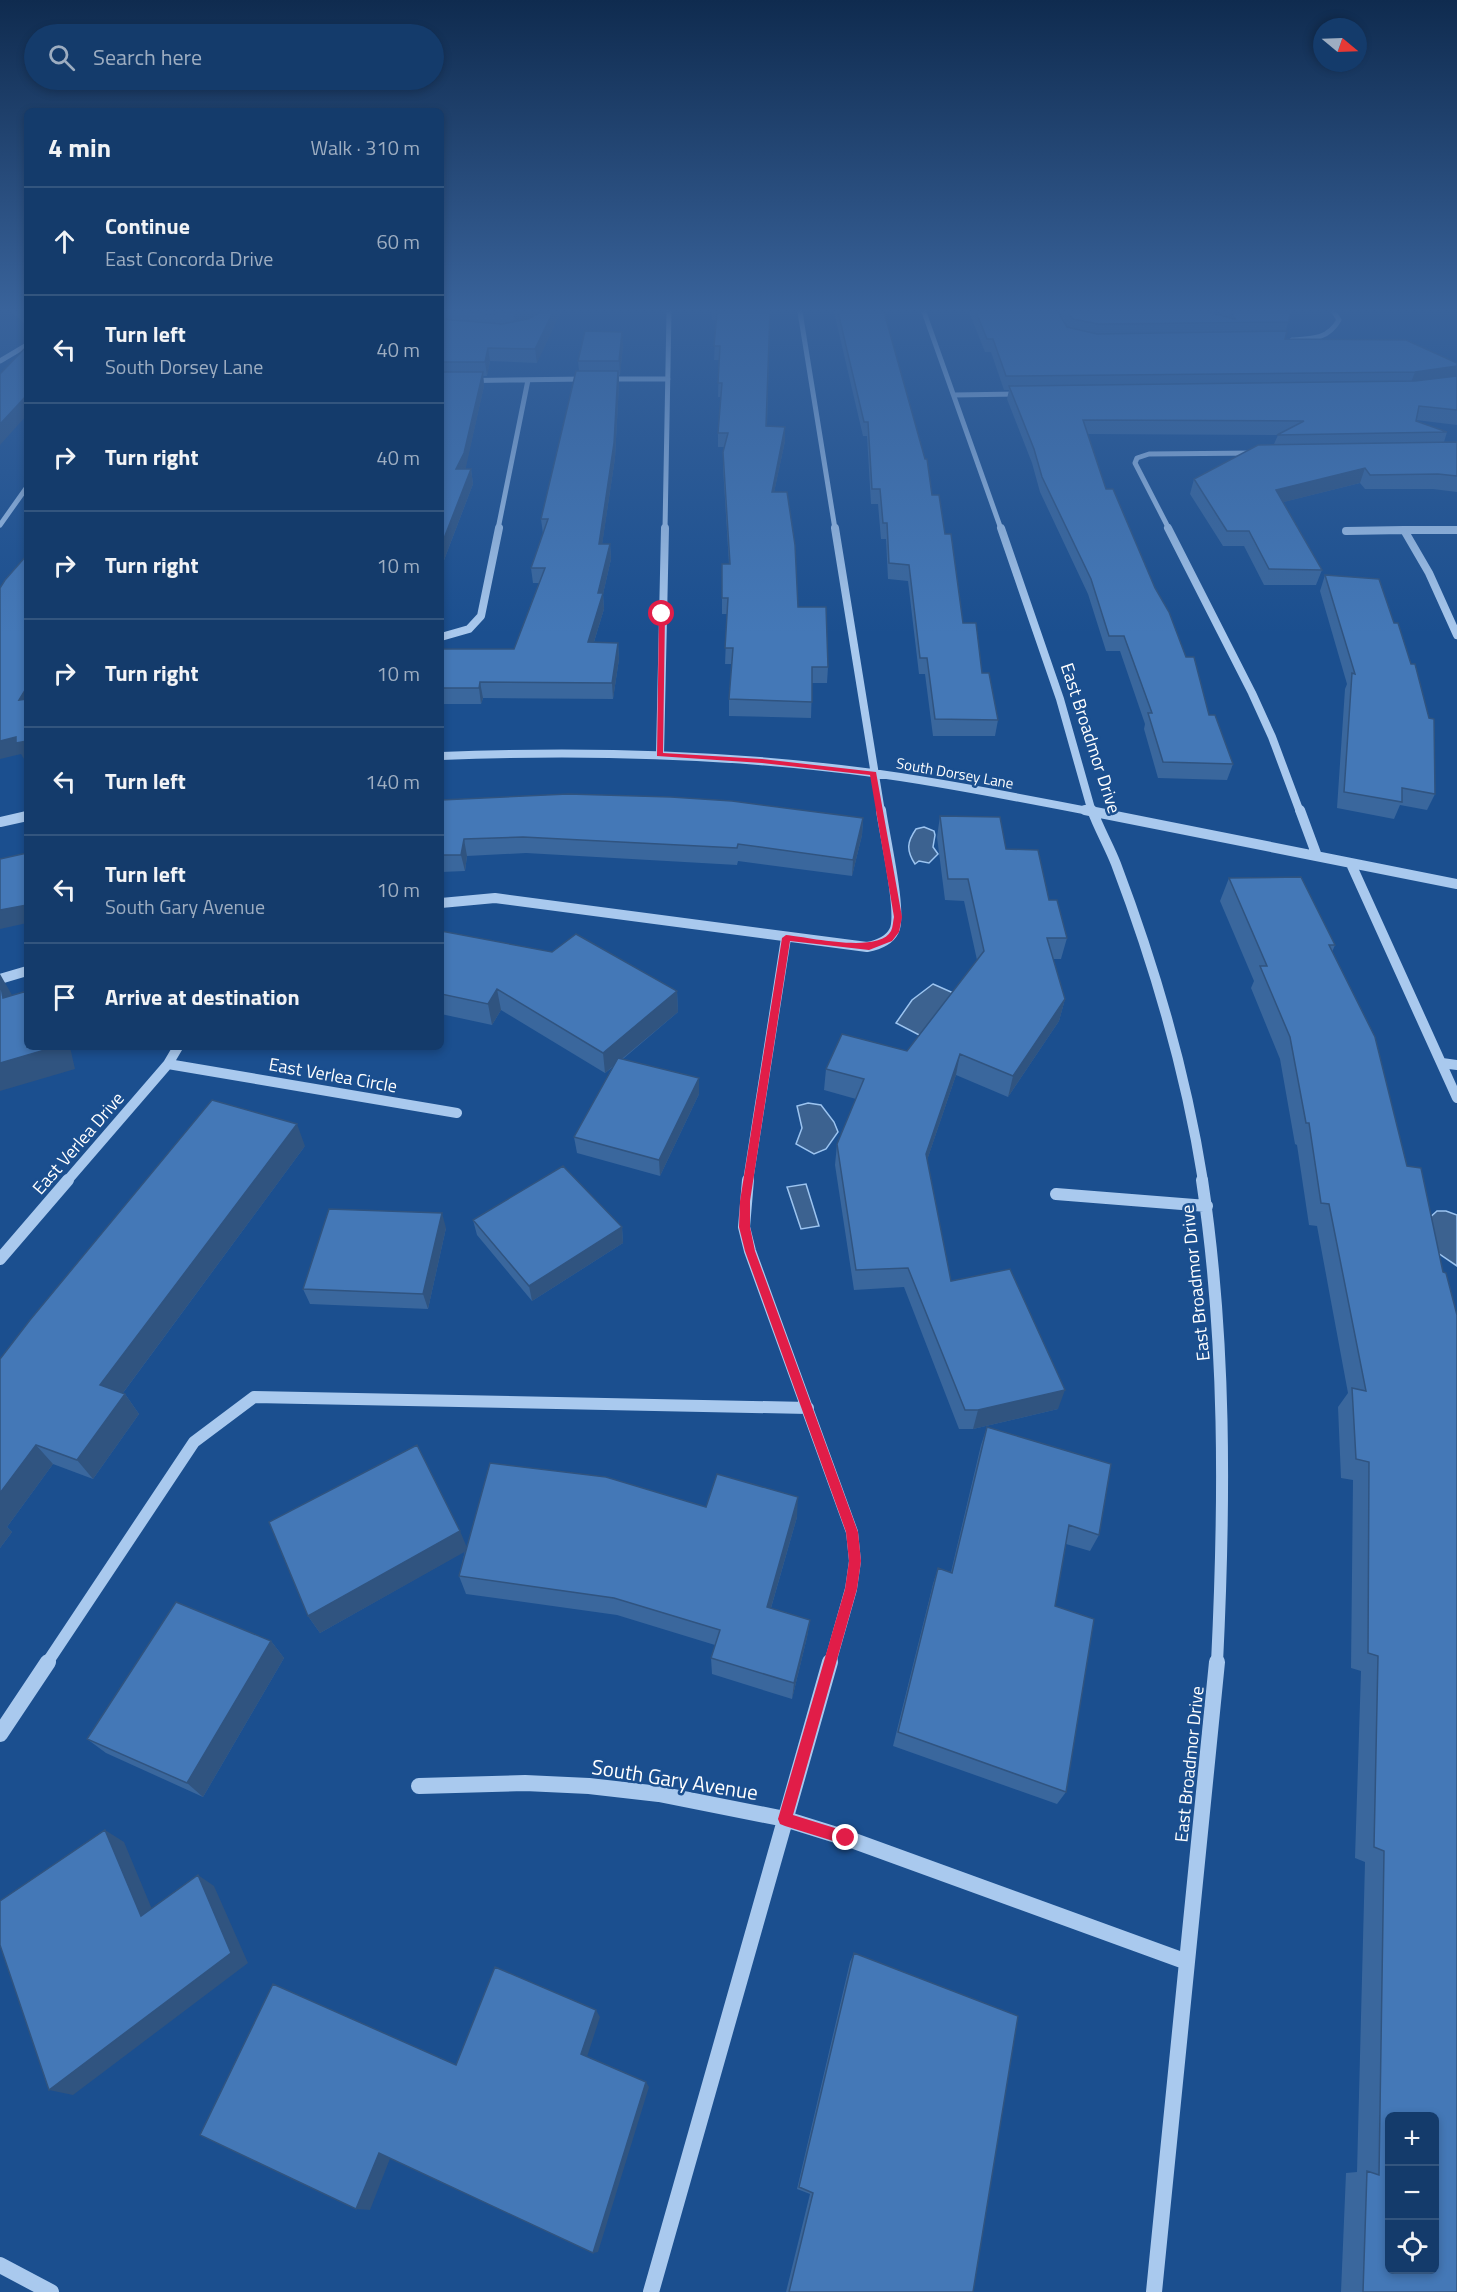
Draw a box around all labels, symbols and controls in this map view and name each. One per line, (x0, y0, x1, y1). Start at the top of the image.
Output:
north arrow (1313, 18, 1367, 72)
search box (24, 24, 444, 90)
text: Search here (93, 40, 202, 74)
icon: search (45, 41, 78, 74)
text: 4 min (48, 128, 111, 167)
text: Walk · 310 m (311, 132, 420, 163)
text: Continue (105, 209, 190, 243)
icon: ahead (48, 225, 81, 258)
text: 60 m (376, 226, 420, 257)
text: East Concorda Drive (105, 243, 273, 274)
text: Turn left (105, 317, 186, 351)
icon: left (48, 333, 81, 366)
text: 40 m (376, 334, 420, 365)
text: South Dorsey Lane (105, 351, 263, 382)
text: Turn right (105, 440, 199, 474)
icon: right (48, 441, 81, 474)
text: 40 m (376, 442, 420, 473)
text: Turn right (105, 548, 199, 582)
icon: right (48, 549, 81, 582)
text: 10 m (376, 550, 420, 581)
route start (648, 600, 674, 626)
text: Turn right (105, 656, 199, 690)
icon: right (48, 657, 81, 690)
text: 10 m (376, 658, 420, 689)
street label: East Broadmor Drive (1054, 659, 1128, 817)
street label: South Dorsey Lane (895, 751, 1015, 795)
text: Turn left (105, 764, 186, 798)
icon: left (48, 765, 81, 798)
text: 140 m (365, 766, 420, 797)
text: Turn left (105, 857, 186, 891)
icon: left (48, 873, 81, 906)
text: 10 m (376, 874, 420, 905)
text: South Gary Avenue (105, 891, 265, 922)
text: Arrive at destination (105, 980, 300, 1014)
icon: arrive (48, 981, 81, 1014)
street label: East Verlea Circle (267, 1050, 399, 1100)
street label: East Verlea Drive (26, 1086, 130, 1200)
street label: East Broadmor Drive (1173, 1204, 1217, 1362)
street label: East Broadmor Drive (1167, 1685, 1211, 1843)
street label: South Gary Avenue (590, 1750, 760, 1808)
route end (832, 1824, 858, 1850)
map controls (1385, 2112, 1439, 2274)
button: + (1385, 2112, 1439, 2166)
button: − (1385, 2166, 1439, 2220)
button: locate (1385, 2220, 1439, 2274)

